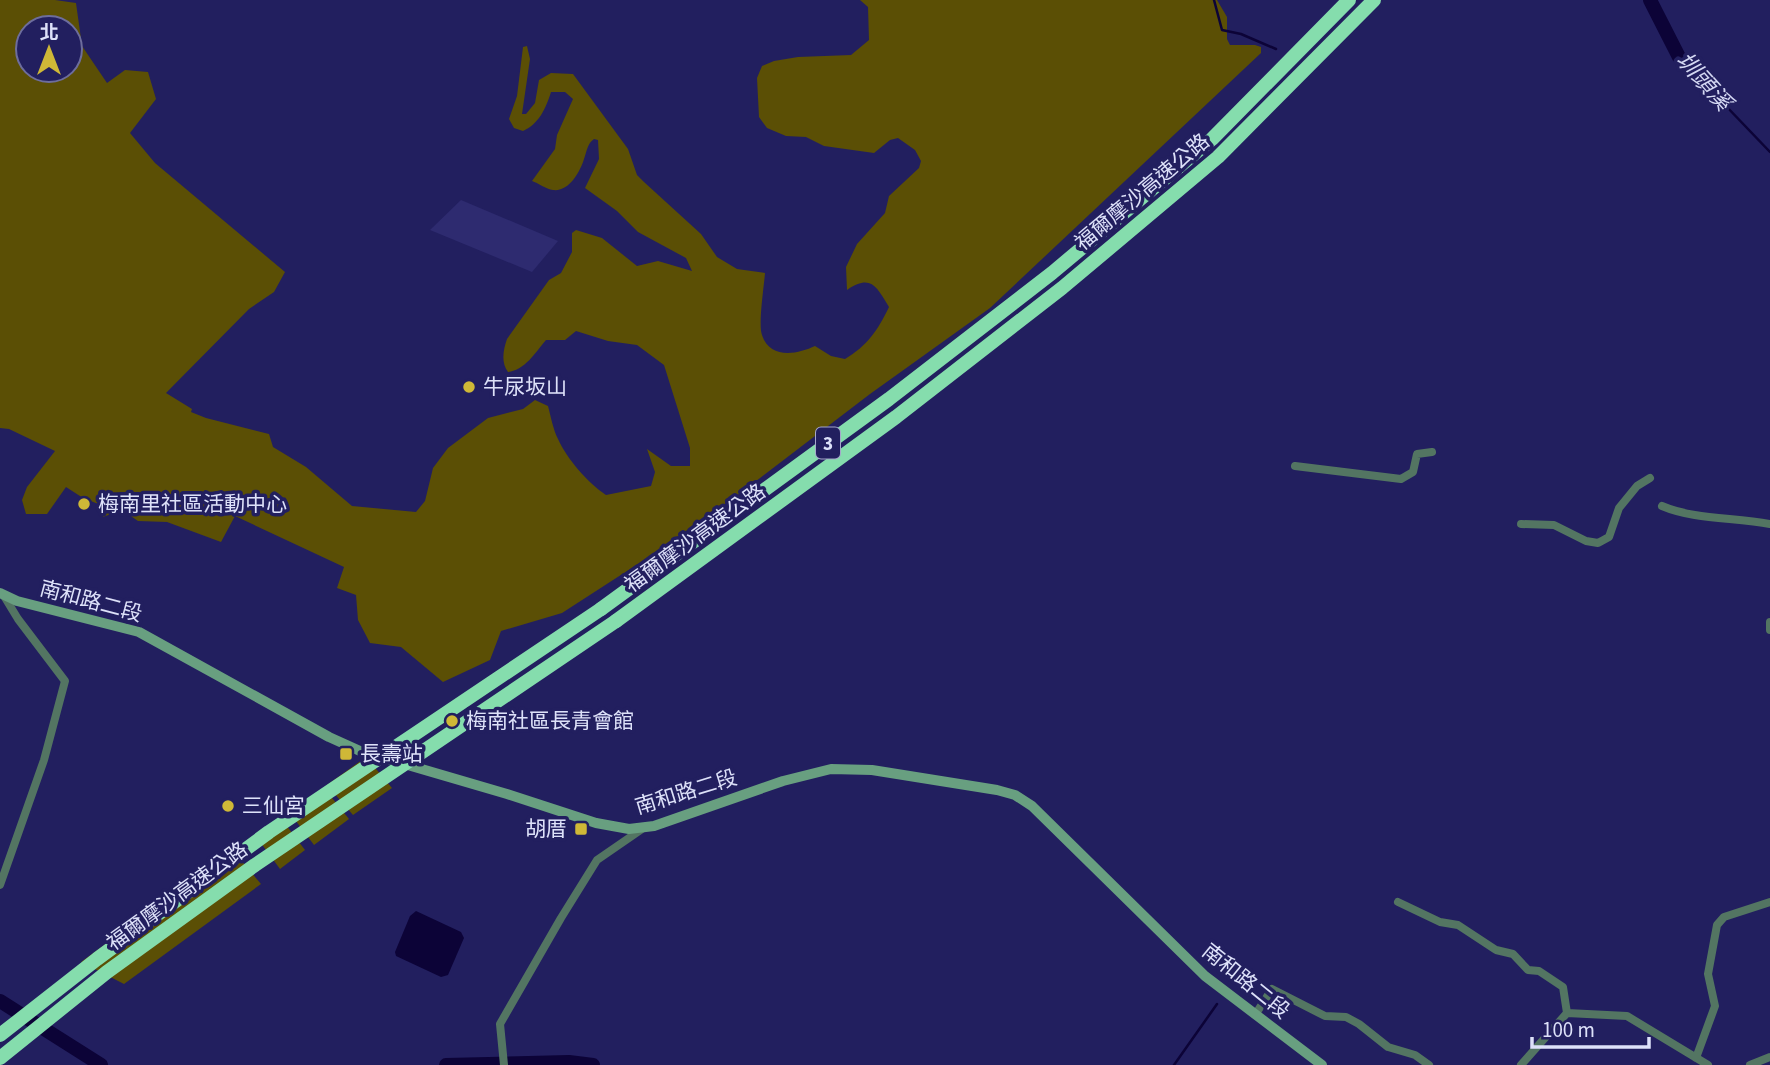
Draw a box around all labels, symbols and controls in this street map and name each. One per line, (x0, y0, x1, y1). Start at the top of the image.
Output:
north arrow (14, 14, 84, 84)
text: 北 (39, 20, 59, 47)
water label: 圳頭溪 (1668, 45, 1741, 120)
street label: 福爾摩沙高速公路 (1068, 127, 1216, 257)
place label: 牛尿坂山 (483, 372, 567, 402)
marker: 牛尿坂山 (461, 379, 477, 395)
road number: 3 (816, 428, 840, 458)
street label: 福爾摩沙高速公路 (618, 476, 772, 600)
place label: 梅南里社區活動中心 (98, 489, 287, 519)
marker: 梅南里社區活動中心 (76, 496, 92, 512)
street label: 南和路二段 (36, 573, 146, 629)
place label: 梅南社區長青會館 (466, 706, 634, 736)
marker: 梅南社區長青會館 (444, 713, 460, 729)
place label: 長壽站 (360, 739, 423, 769)
marker: 長壽站 (338, 746, 354, 762)
street label: 南和路二段 (631, 762, 741, 822)
place label: 三仙宮 (242, 791, 305, 821)
marker: 三仙宮 (220, 798, 236, 814)
place label: 胡厝 (525, 814, 567, 844)
marker: 胡厝 (573, 821, 589, 837)
street label: 福爾摩沙高速公路 (100, 834, 254, 958)
street label: 南和路二段 (1196, 936, 1296, 1026)
scale bar (1532, 1006, 1649, 1050)
text: 100 m (1542, 1015, 1595, 1045)

